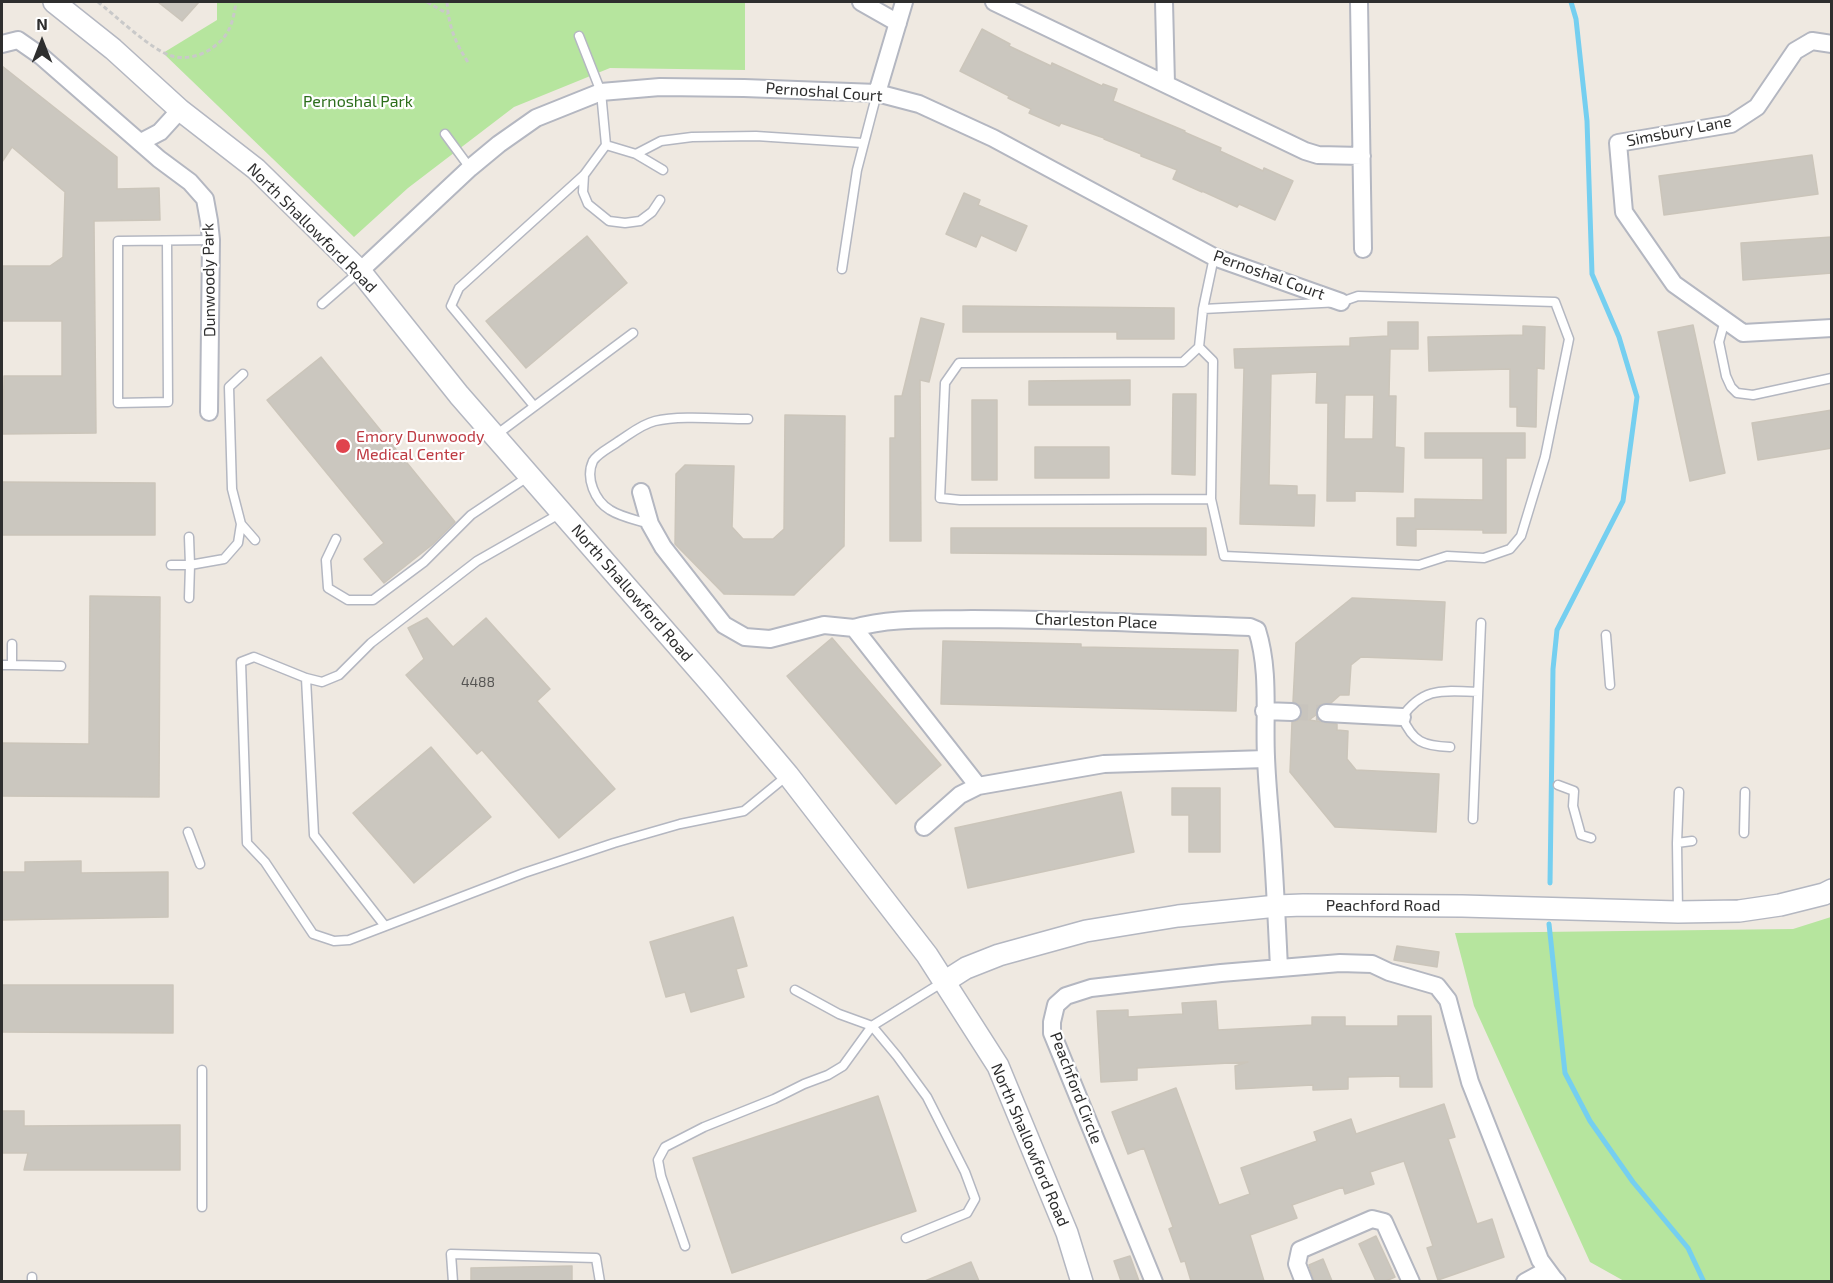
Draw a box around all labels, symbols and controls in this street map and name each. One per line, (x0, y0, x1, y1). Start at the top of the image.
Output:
north arrow (12, 12, 72, 72)
text: N (36, 14, 48, 33)
street label: Pernoshal Court (765, 78, 883, 106)
park label: Pernoshal Park (303, 92, 413, 112)
street label: Simsbury Lane (1625, 111, 1733, 151)
street label: North Shallowford Road (243, 159, 381, 297)
street label: Dunwoody Park (198, 223, 220, 337)
street label: Pernoshal Court (1211, 246, 1327, 304)
place label: Emory Dunwoody Medical Center (356, 427, 484, 465)
marker: Emory Dunwoody Medical Center (334, 437, 352, 455)
street label: North Shallowford Road (567, 521, 697, 665)
street label: Charleston Place (1035, 609, 1157, 633)
house number: 4488 (461, 674, 495, 690)
street label: Peachford Road (1326, 896, 1440, 916)
street label: Peachford Circle (1046, 1029, 1106, 1147)
street label: North Shallowford Road (987, 1061, 1073, 1229)

